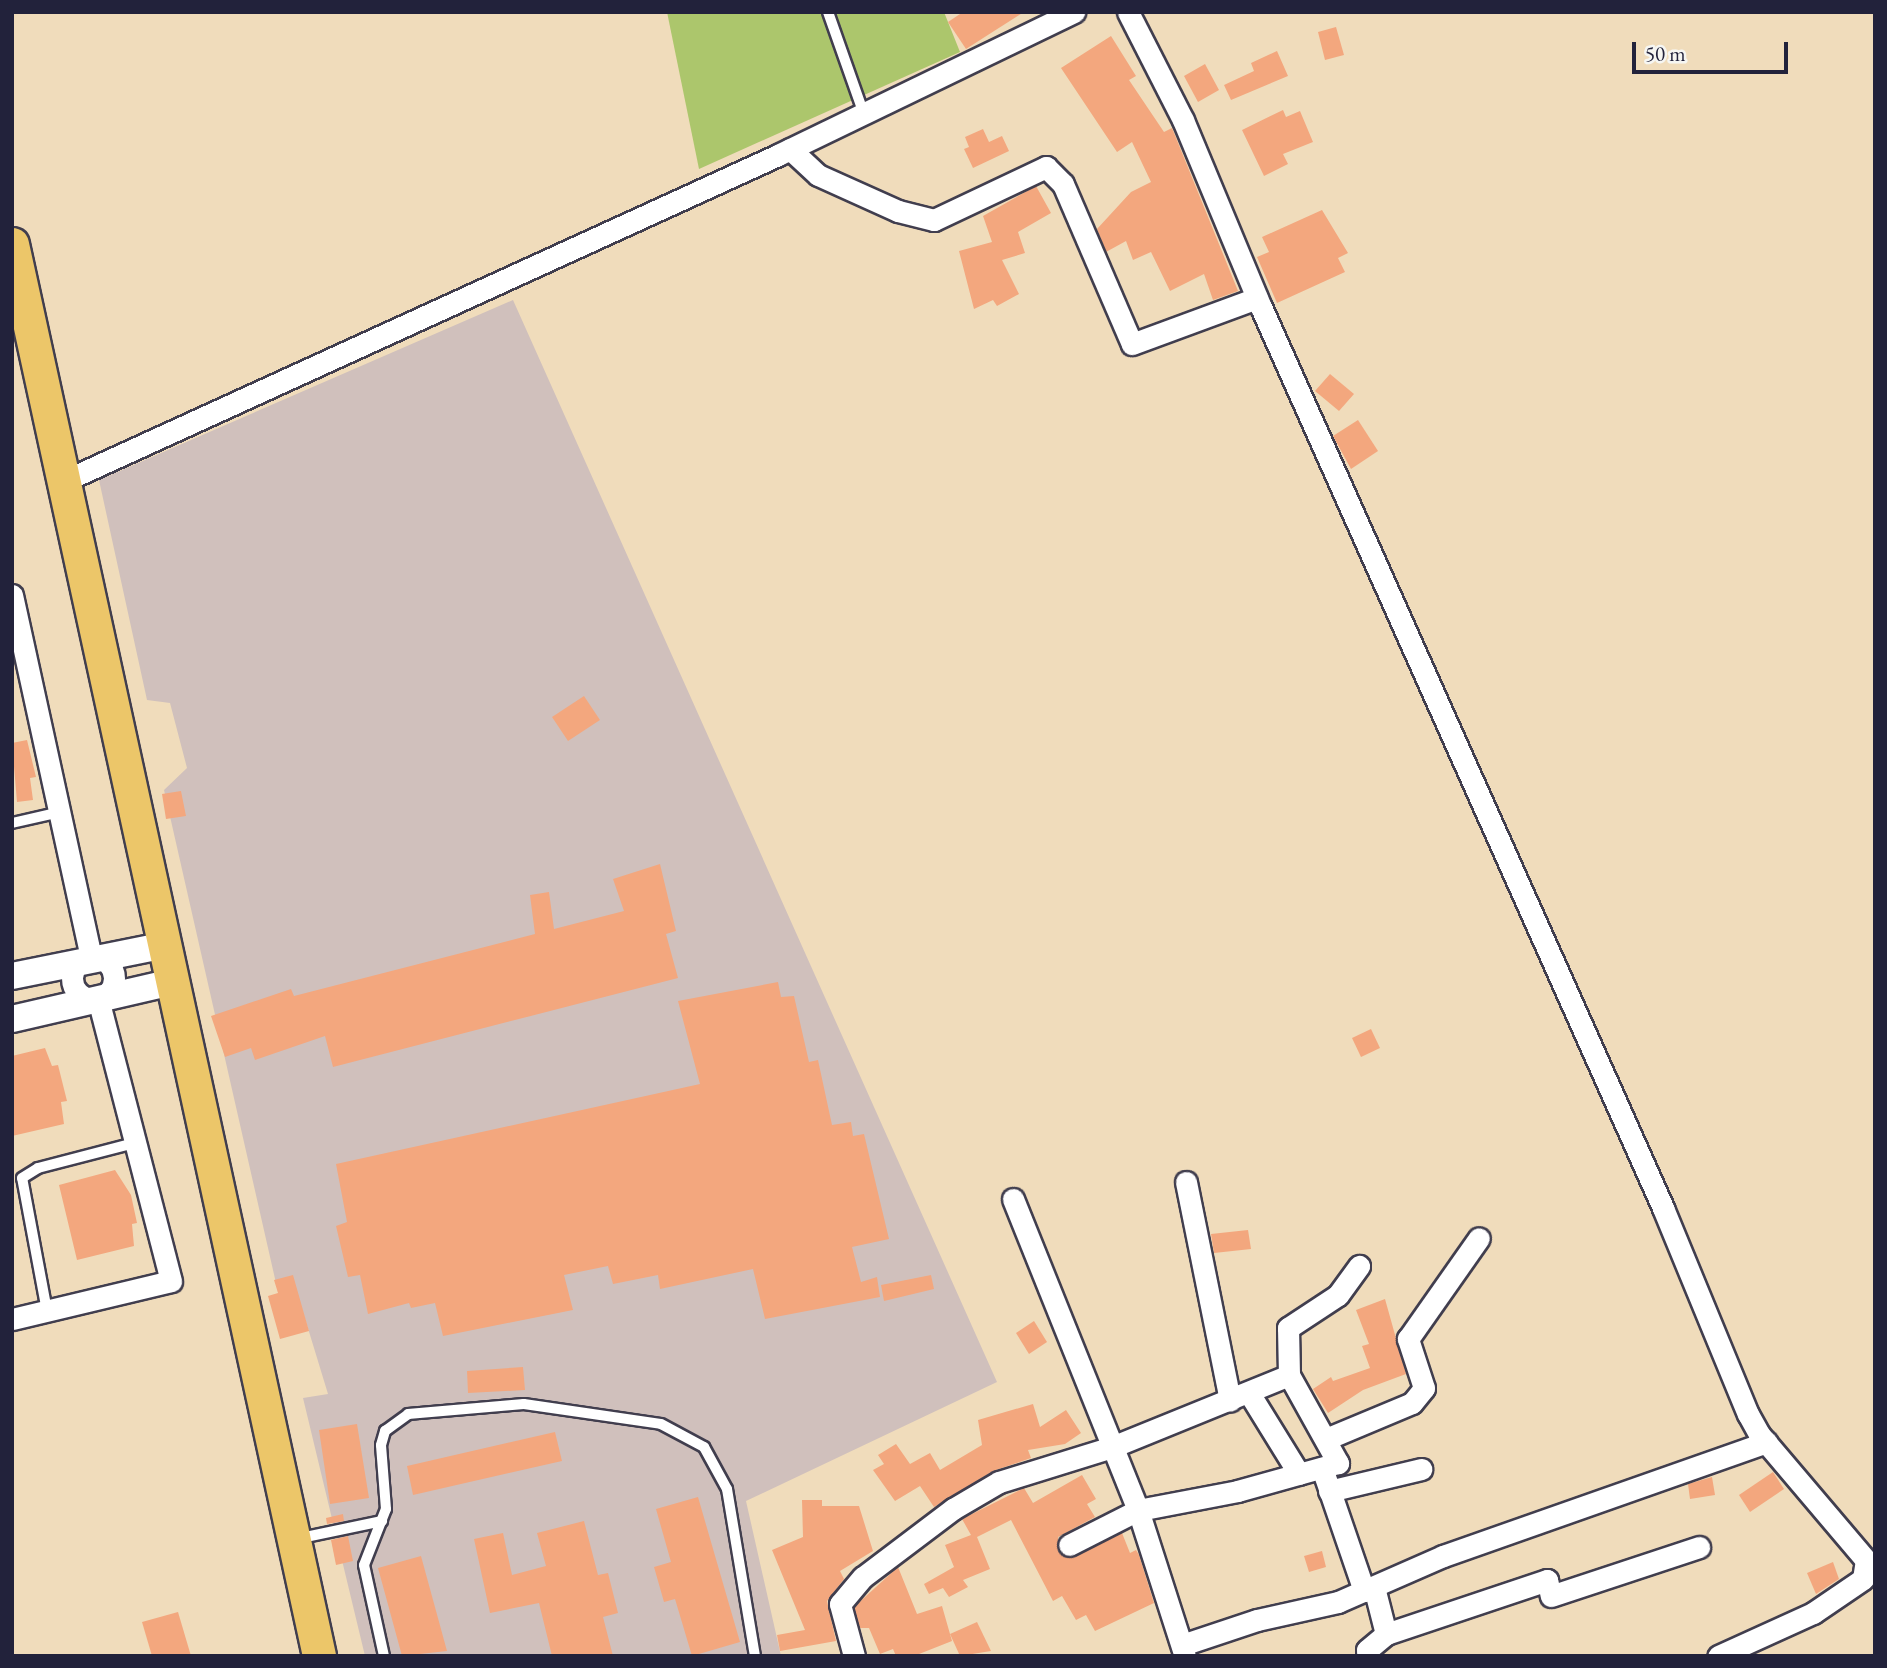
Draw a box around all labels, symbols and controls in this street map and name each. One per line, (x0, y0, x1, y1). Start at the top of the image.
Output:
scale bar (1635, 28, 1791, 72)
text: 50 m (1645, 40, 1686, 67)

